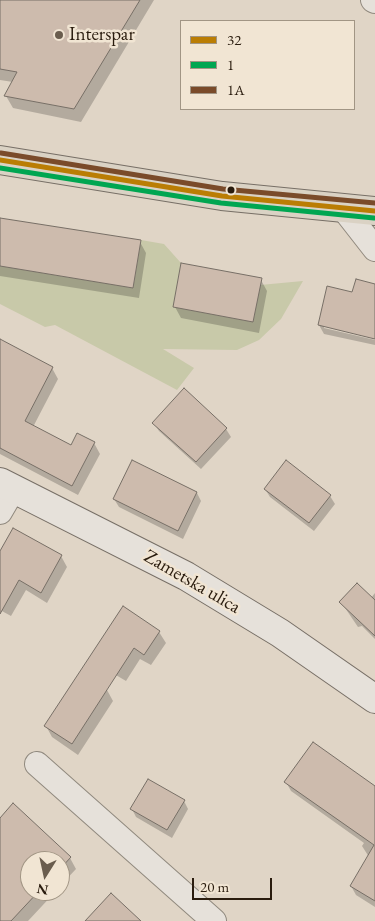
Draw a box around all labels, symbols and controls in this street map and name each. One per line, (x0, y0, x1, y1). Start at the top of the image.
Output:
legend (180, 20, 355, 110)
place label: Interspar (69, 24, 135, 46)
marker: Interspar (53, 29, 65, 41)
text: 32 (227, 30, 241, 49)
text: 1 (227, 55, 234, 74)
text: 1A (227, 80, 245, 99)
unlabelled marker (226, 185, 236, 195)
street label: Zametska ulica (140, 545, 244, 619)
north arrow (20, 851, 70, 901)
scale bar (195, 868, 275, 900)
text: 20 m (200, 877, 229, 896)
text: N (35, 880, 50, 900)

